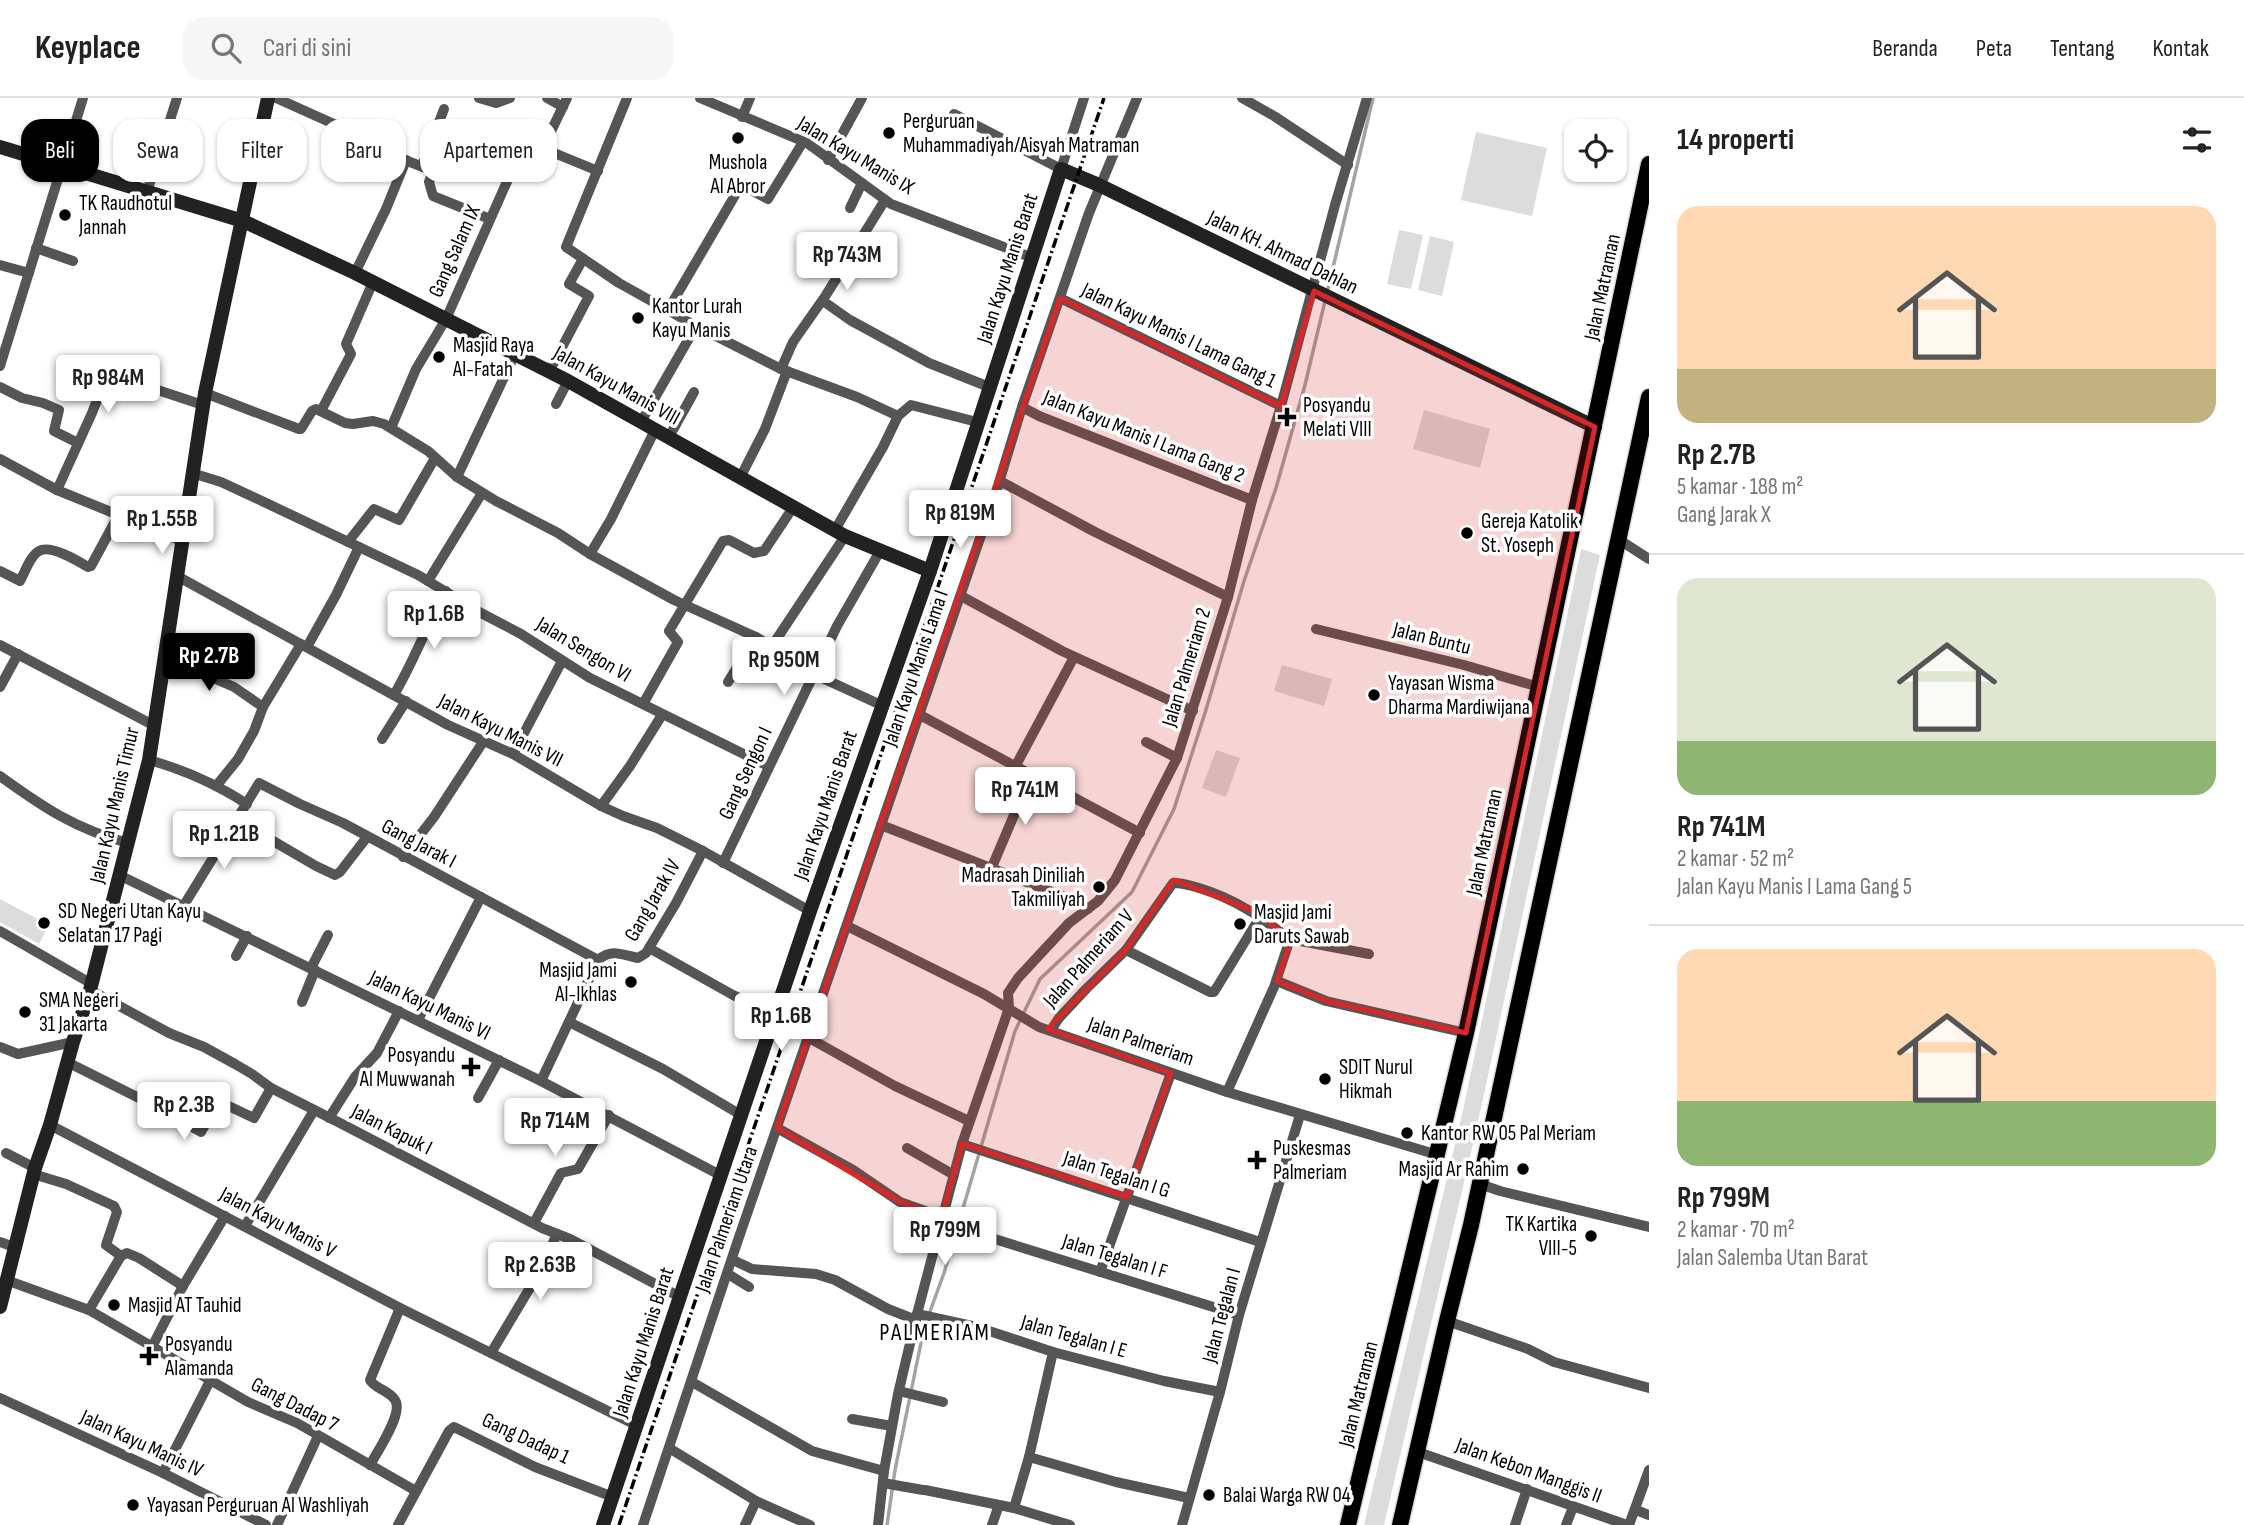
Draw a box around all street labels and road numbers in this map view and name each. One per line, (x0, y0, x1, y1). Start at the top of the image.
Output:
street label: Jalan Kayu Manis IX (792, 110, 919, 200)
street label: Jalan Kayu Manis Barat (971, 190, 1044, 347)
street label: Gang Salam IX (423, 201, 486, 301)
street label: Jalan KH. Ahmad Dahlan (1203, 205, 1362, 300)
street label: Jalan Matraman (1579, 232, 1626, 344)
street label: Jalan Kayu Manis I Lama Gang 1 (1076, 277, 1281, 394)
street label: Jalan Kayu Manis VIII (548, 340, 684, 430)
street label: Jalan Kayu Manis I Lama Gang 2 (1039, 384, 1248, 488)
street label: Jalan Kayu Manis Lama I (877, 587, 954, 751)
street label: Jalan Palmeriam 2 (1156, 605, 1216, 730)
street label: Jalan Sengon VI (531, 611, 636, 687)
street label: Jalan Buntu (1389, 617, 1473, 660)
street label: Jalan Kayu Manis VII (433, 688, 567, 773)
street label: Gang Sengon I (713, 723, 778, 823)
street label: Jalan Kayu Manis Timur (84, 725, 145, 887)
street label: Jalan Kayu Manis Barat (788, 727, 863, 884)
street label: Jalan Matraman (1461, 787, 1508, 899)
street label: Gang Jarak I (377, 813, 460, 873)
street label: Gang Jarak IV (619, 854, 686, 946)
street label: Jalan Palmeriam V (1037, 904, 1139, 1013)
street label: Jalan Kayu Manis VI (364, 965, 495, 1046)
street label: Jalan Palmeriam (1083, 1011, 1197, 1071)
street label: Jalan Kapuk I (346, 1098, 436, 1160)
street label: Jalan Palmeriam Utara (689, 1143, 763, 1296)
street label: Jalan Tegalan I G (1059, 1145, 1173, 1203)
street label: Jalan Kayu Manis V (214, 1181, 341, 1264)
street label: Jalan Tegalan I F (1058, 1228, 1170, 1284)
street label: Jalan Kayu Manis Barat (607, 1264, 680, 1421)
street label: Jalan Tegalan I (1197, 1265, 1246, 1366)
street label: Jalan Tegalan I E (1017, 1309, 1130, 1364)
street label: Jalan Matraman (1333, 1339, 1384, 1451)
street label: Gang Dadap 7 (247, 1372, 343, 1437)
street label: Jalan Kayu Manis IV (76, 1404, 208, 1483)
street label: Gang Dadap 1 (478, 1407, 574, 1470)
street label: Jalan Kebon Manggis II (1451, 1432, 1605, 1508)

